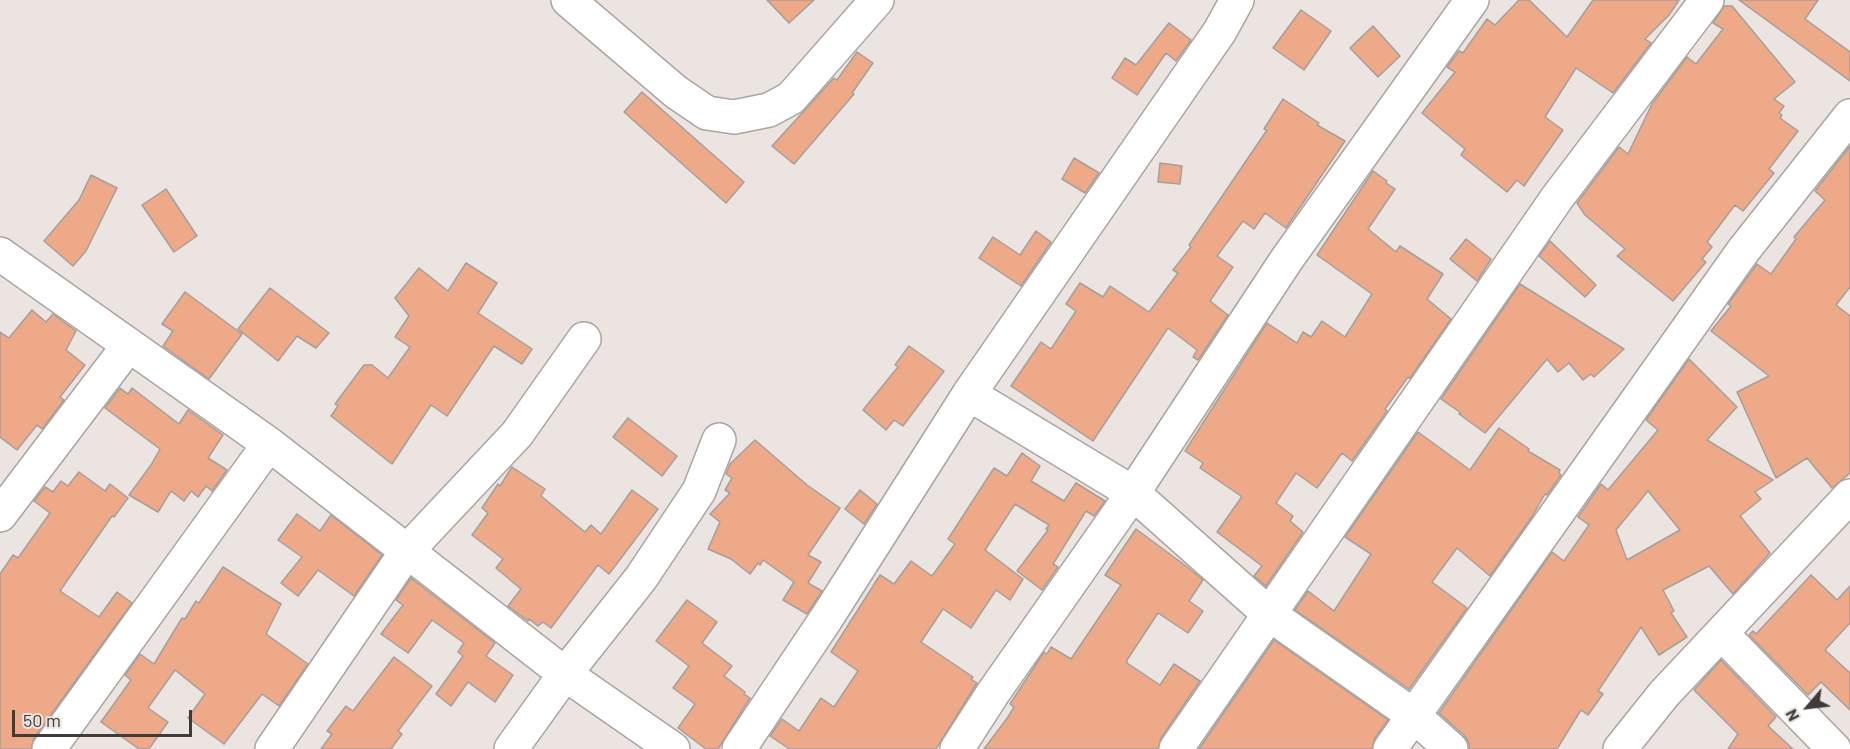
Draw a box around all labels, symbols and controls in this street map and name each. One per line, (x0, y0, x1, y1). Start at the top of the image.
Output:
north arrow (1778, 677, 1838, 737)
scale bar (15, 698, 195, 736)
text: N (1781, 707, 1803, 725)
text: 50 m (23, 709, 61, 731)

